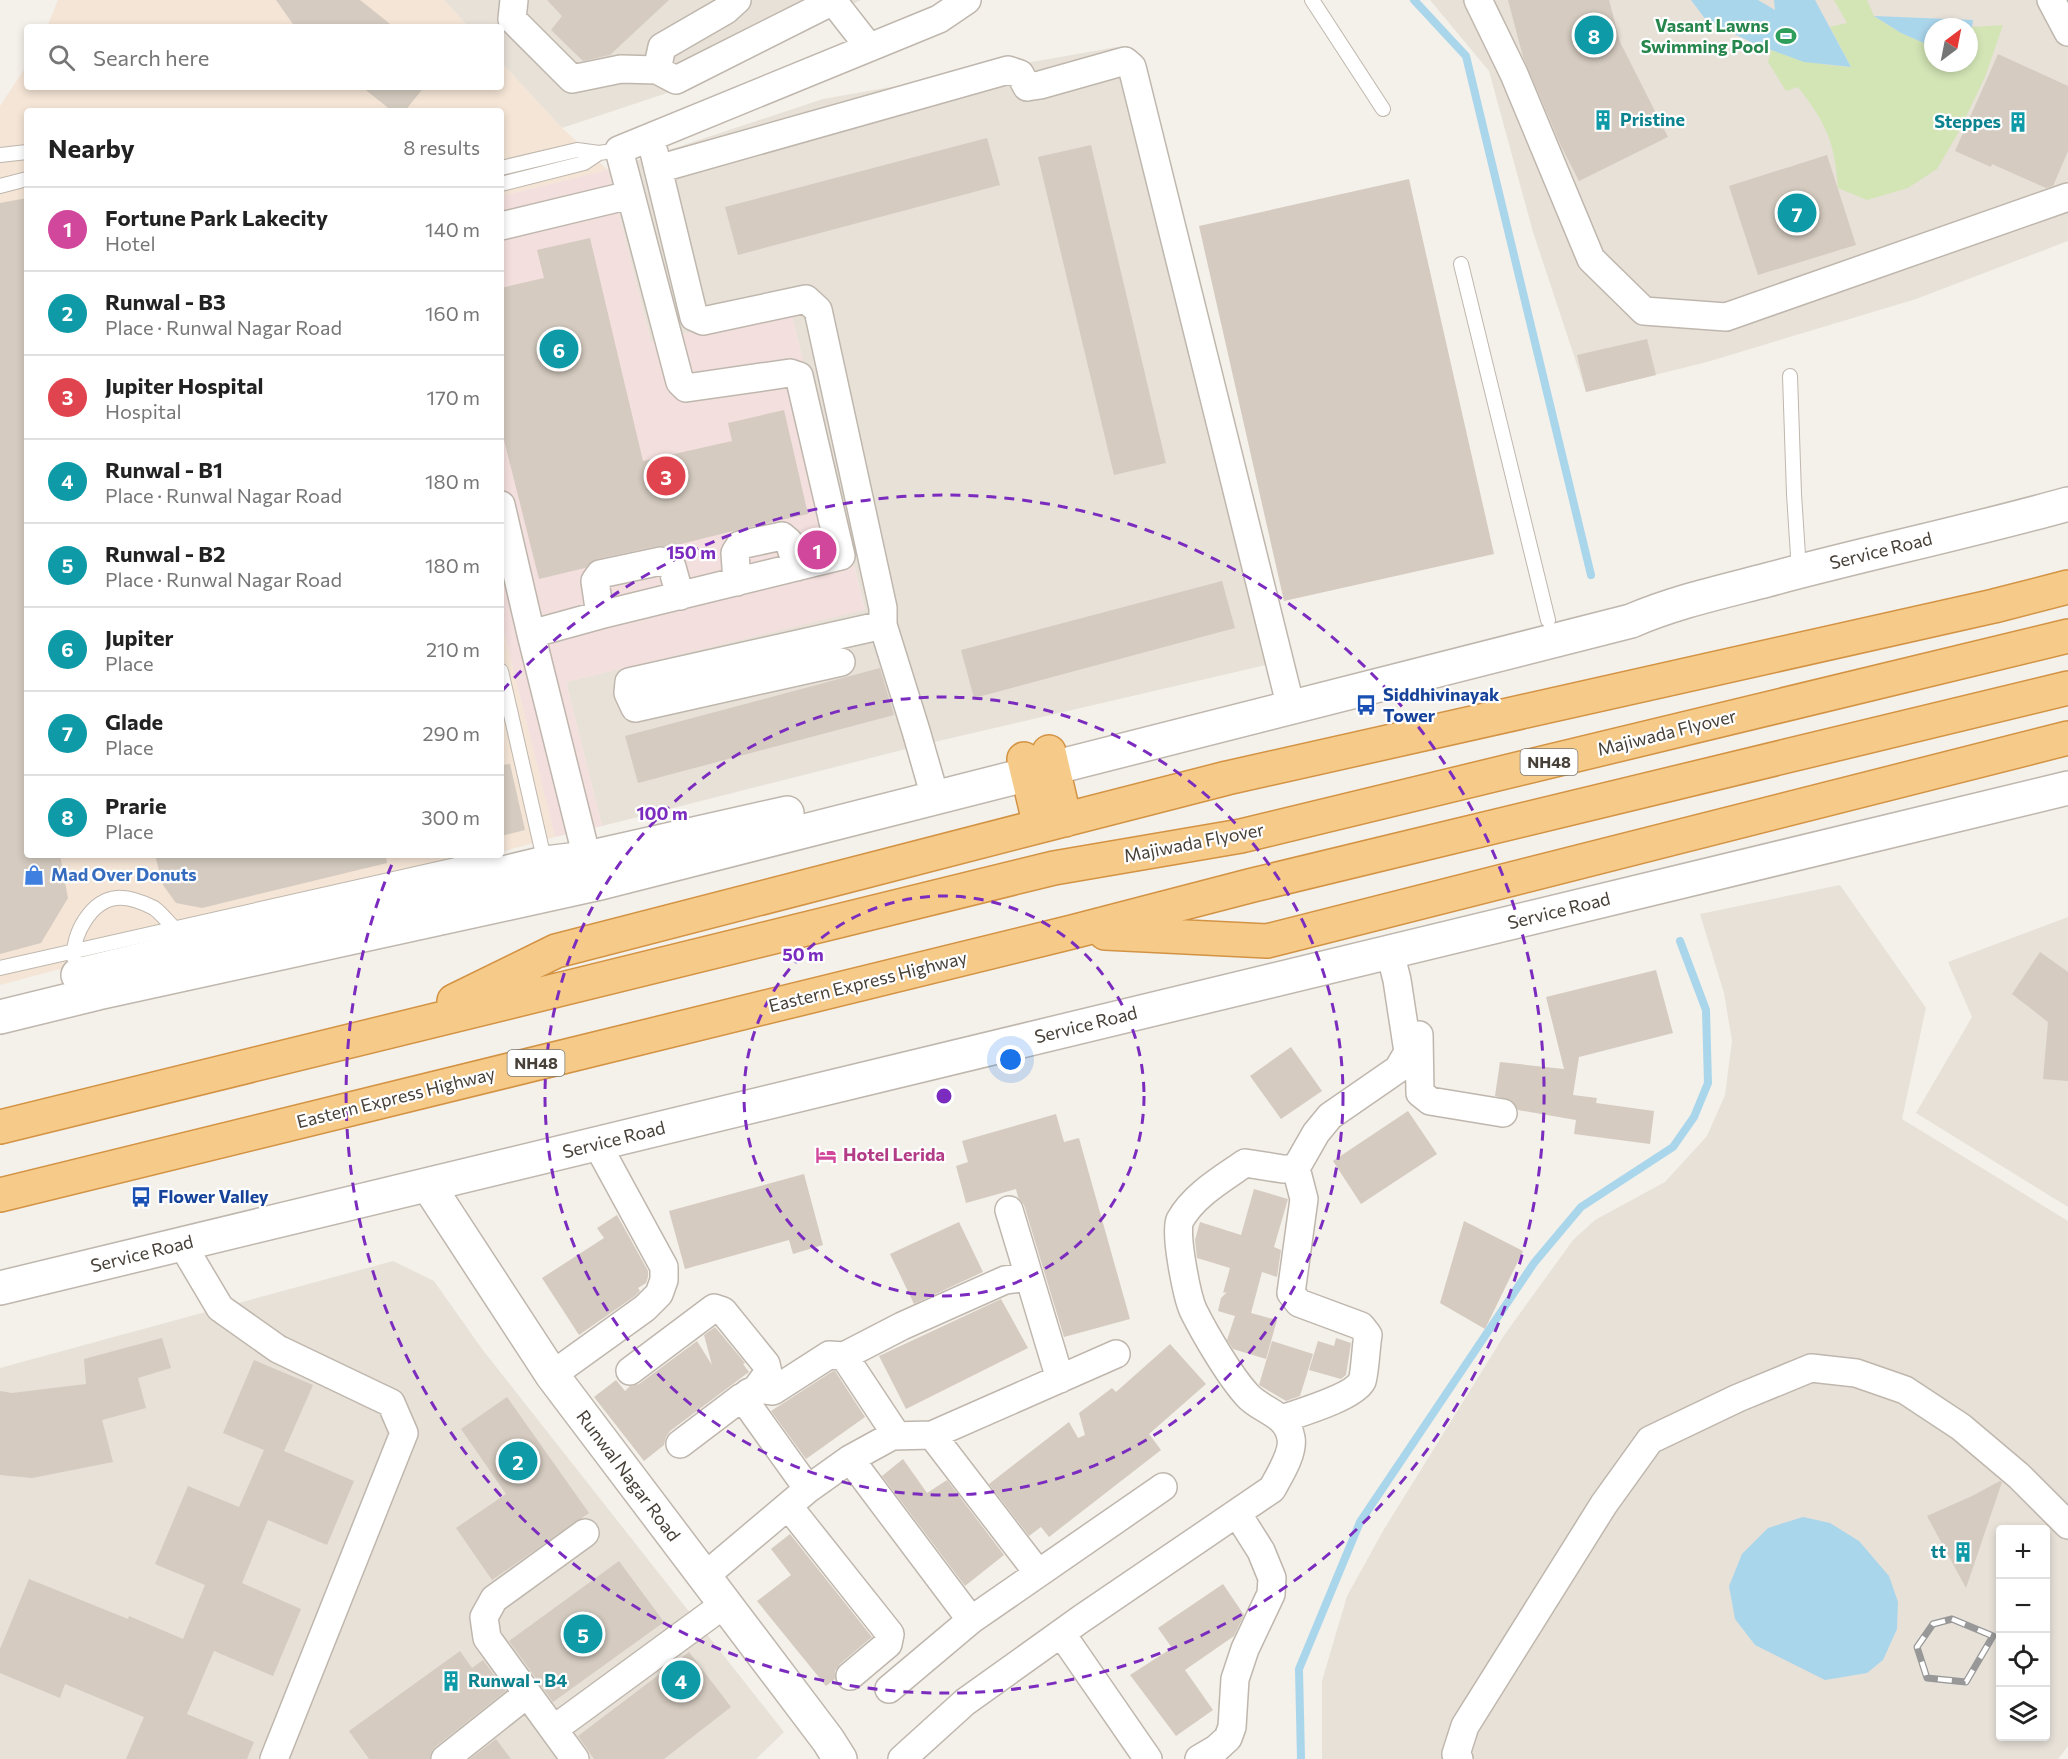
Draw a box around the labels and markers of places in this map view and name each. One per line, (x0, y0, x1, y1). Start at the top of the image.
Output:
pin: 8 (1574, 12, 1614, 57)
place label: Vasant Lawns Swimming Pool (1641, 14, 1769, 57)
sports icon: Vasant Lawns Swimming Pool (1774, 24, 1798, 48)
building icon: Pristine (1591, 108, 1615, 132)
place label: Pristine (1620, 108, 1685, 130)
place label: Steppes (1934, 110, 2001, 132)
building icon: Steppes (2006, 110, 2030, 134)
pin: 7 (1778, 190, 1816, 236)
pin: 6 (540, 326, 578, 372)
pin: 3 (646, 454, 686, 498)
pin: 1 (798, 528, 836, 572)
place label: Siddhivinayak Tower (1383, 683, 1500, 726)
bus stop icon: Siddhivinayak Tower (1354, 693, 1378, 717)
shop icon: Mad Over Donuts (22, 863, 46, 887)
place label: Mad Over Donuts (51, 863, 197, 885)
centre of rings (934, 1086, 954, 1106)
hotel icon: Hotel Lerida (814, 1143, 838, 1167)
place label: Hotel Lerida (843, 1143, 945, 1165)
bus stop icon: Flower Valley (129, 1185, 153, 1209)
place label: Flower Valley (158, 1185, 269, 1207)
pin: 2 (498, 1438, 538, 1484)
place label: tt (1931, 1540, 1946, 1562)
building icon: tt (1951, 1540, 1975, 1564)
pin: 5 (564, 1612, 602, 1656)
pin: 4 (662, 1658, 700, 1702)
building icon: Runwal - B4 (439, 1669, 463, 1693)
place label: Runwal - B4 (468, 1669, 567, 1691)

